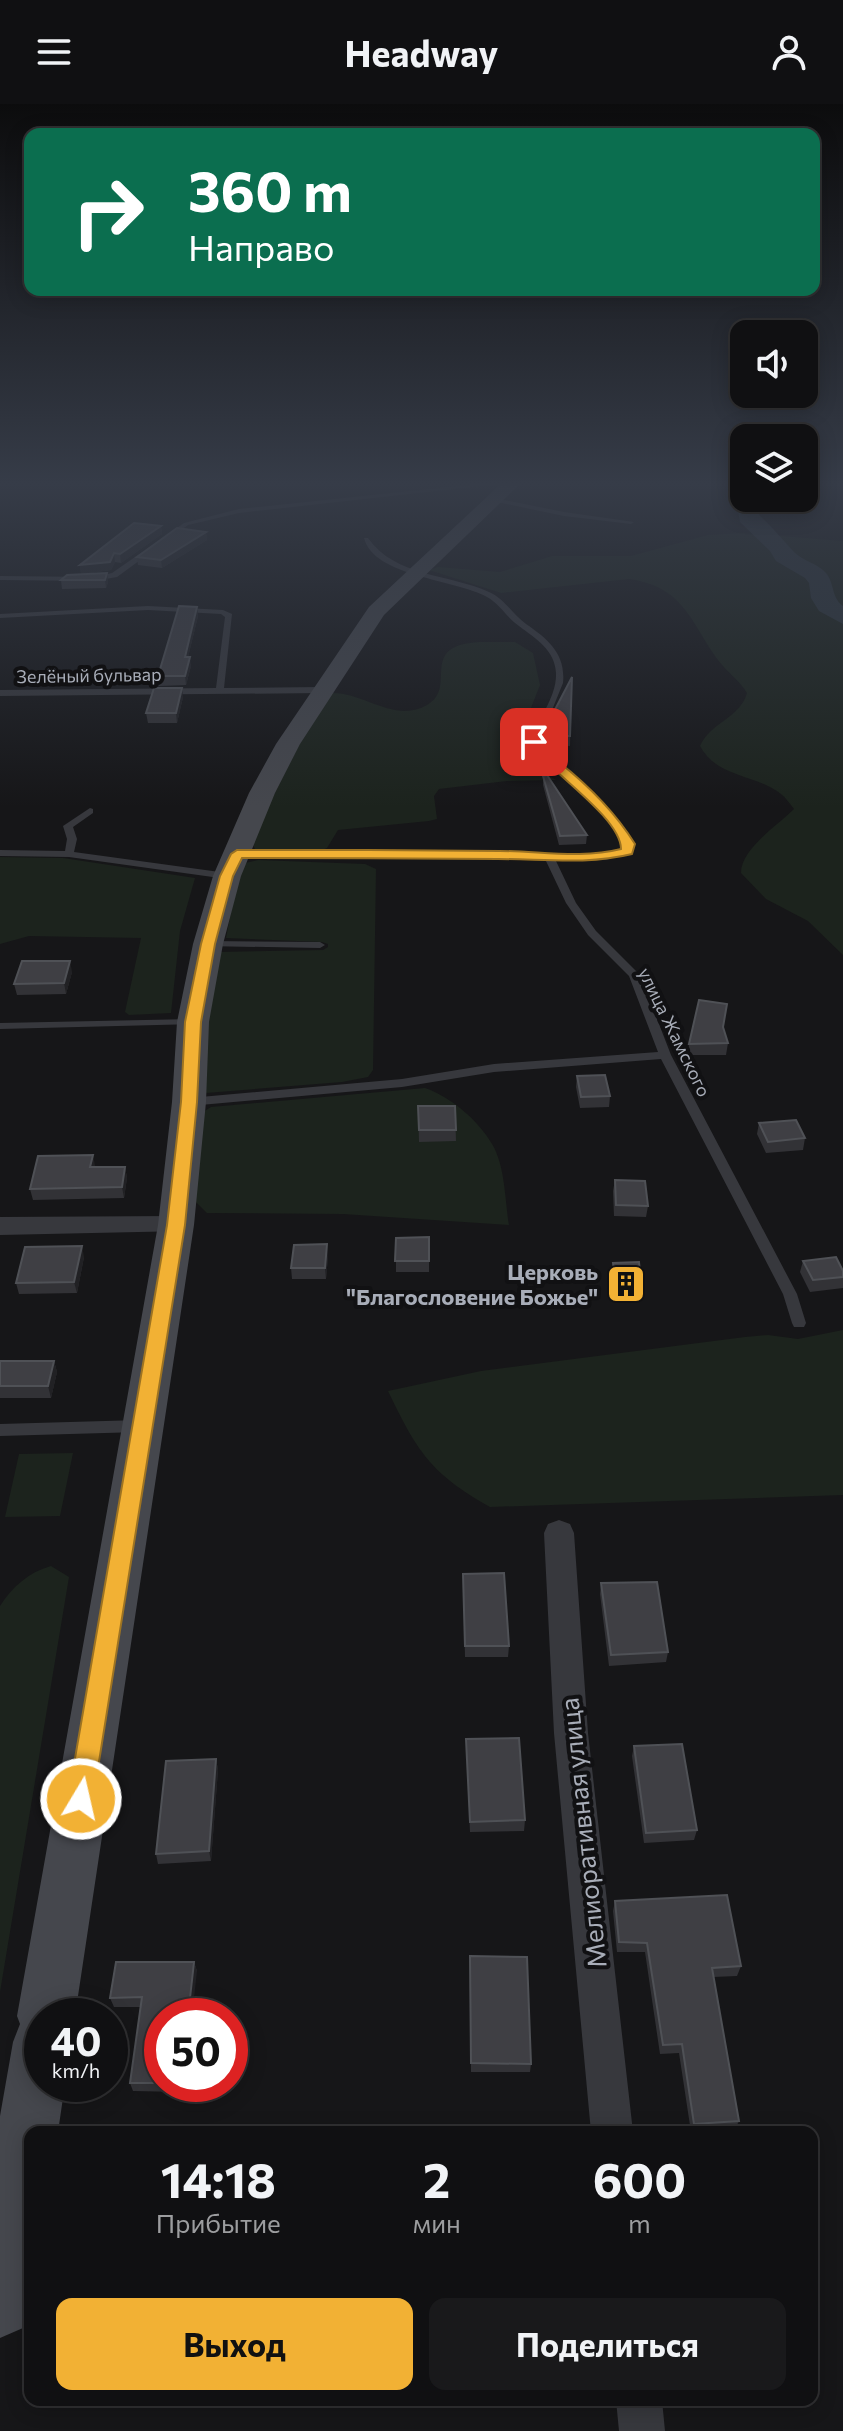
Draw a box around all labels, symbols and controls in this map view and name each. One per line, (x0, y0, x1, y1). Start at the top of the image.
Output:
icon: menu (32, 30, 76, 74)
text: Headway (345, 30, 498, 74)
icon: person (767, 30, 811, 74)
text: 360 m (188, 155, 352, 224)
icon: right (56, 160, 160, 264)
text: Направо (188, 224, 334, 268)
map controls (730, 320, 818, 512)
button: sound (730, 320, 818, 408)
button: layers (730, 424, 818, 512)
street label: Зелёный бульвар (16, 663, 162, 687)
pin (500, 708, 568, 776)
icon: arrive (512, 720, 556, 764)
street label: улица Жамского (634, 964, 716, 1100)
place label: Церковь "Благословение Божье" (346, 1258, 598, 1310)
building icon: Церковь "Благословение Божье" (605, 1263, 647, 1305)
street label: Мелиоративная улица (552, 1696, 612, 1970)
position arrow (39, 1757, 123, 1841)
speed limit sign: 50 (144, 1998, 248, 2102)
text: 40 (50, 2015, 102, 2064)
text: km/h (52, 2058, 100, 2082)
text: 14:18 (161, 2149, 276, 2208)
text: 2 (423, 2149, 450, 2208)
text: 600 (593, 2149, 686, 2208)
text: Прибытие (156, 2207, 281, 2238)
text: мин (413, 2207, 461, 2238)
text: m (628, 2207, 651, 2238)
button: Выход (56, 2298, 413, 2390)
button: Поделиться (429, 2298, 786, 2390)

